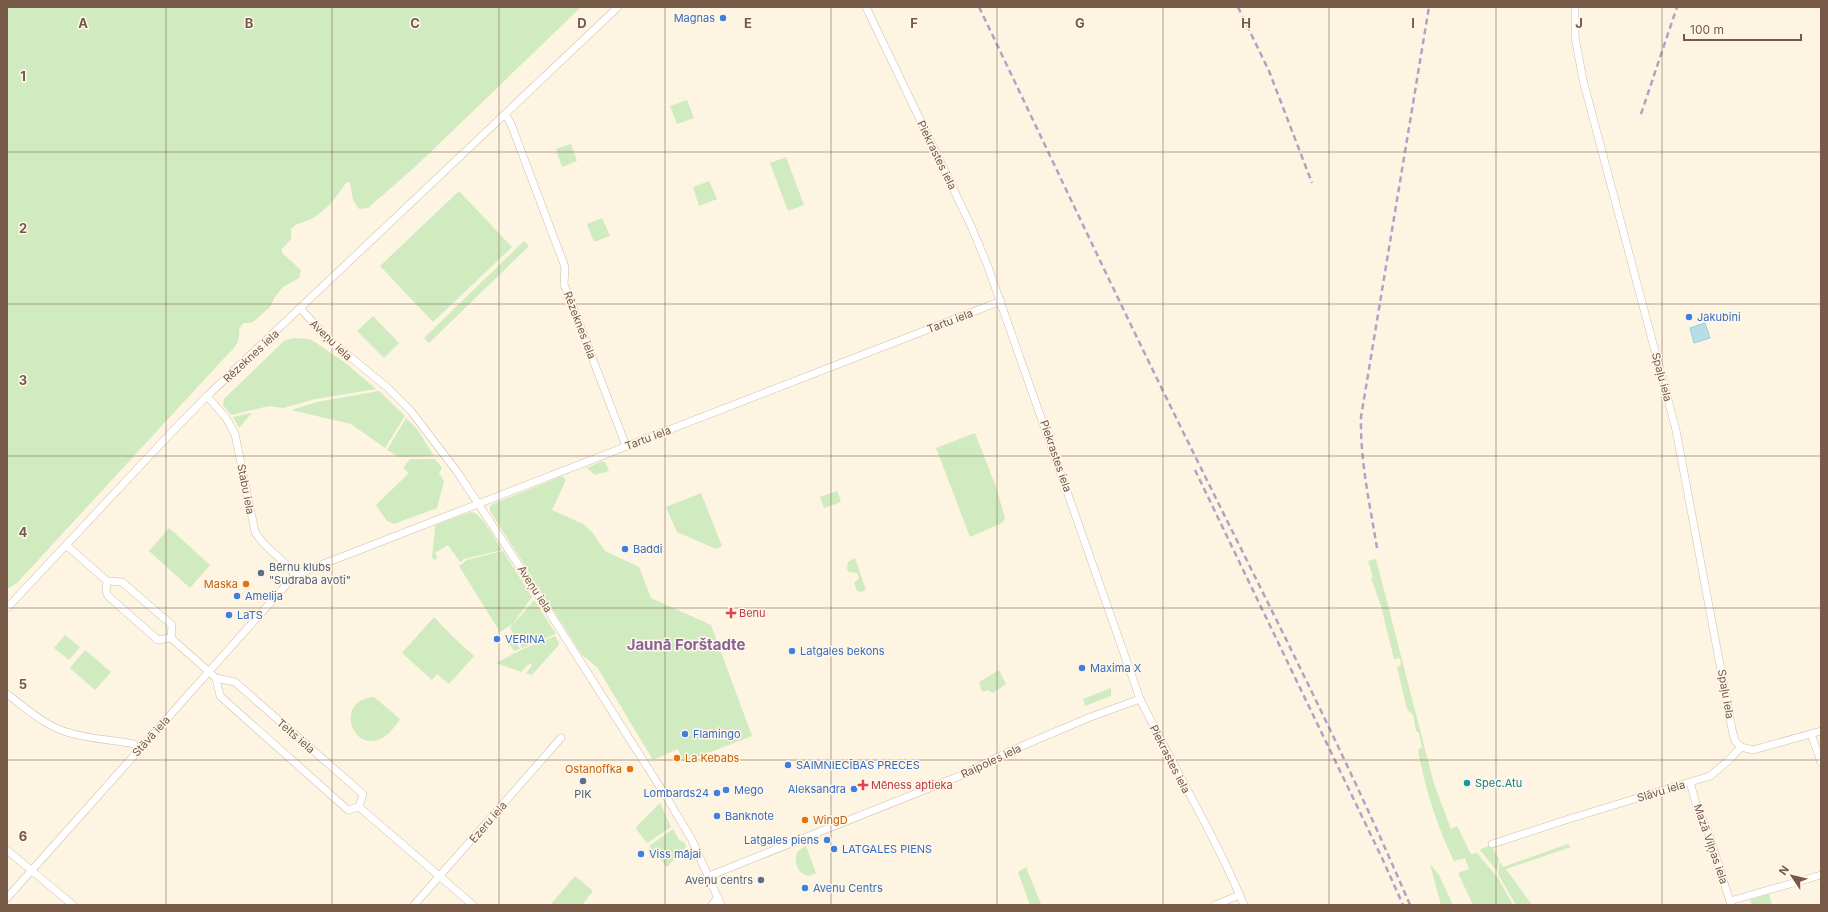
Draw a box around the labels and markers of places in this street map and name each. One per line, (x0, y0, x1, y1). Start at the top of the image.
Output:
place label: Magnas (674, 11, 715, 25)
marker: Magnas (718, 13, 728, 23)
place label: Jakubini (1697, 310, 1741, 324)
marker: Jakubini (1684, 312, 1694, 322)
place label: Baddi (633, 542, 663, 556)
marker: Baddi (620, 544, 630, 554)
place label: Bērnu klubs "Sudraba avoti" (269, 560, 351, 587)
marker: Bērnu klubs "Sudraba avoti" (256, 568, 266, 578)
place label: Maska (204, 577, 238, 591)
marker: Maska (241, 579, 251, 589)
place label: Amelija (245, 589, 283, 603)
marker: Amelija (232, 591, 242, 601)
place label: Benu (739, 606, 766, 620)
place label: LaTS (237, 608, 263, 622)
marker: Benu (726, 608, 736, 618)
marker: LaTS (224, 610, 234, 620)
place label: VERINA (505, 632, 546, 646)
marker: VERINA (492, 634, 502, 644)
place label: Latgales bekons (800, 644, 885, 658)
marker: Latgales bekons (787, 646, 797, 656)
place label: Maxima X (1090, 661, 1142, 675)
marker: Maxima X (1077, 663, 1087, 673)
place label: Flamingo (693, 727, 741, 741)
marker: Flamingo (680, 729, 690, 739)
place label: La Kebabs (685, 751, 740, 765)
marker: La Kebabs (672, 753, 682, 763)
place label: SAIMNIECĪBAS PRECES (796, 758, 920, 772)
marker: SAIMNIECĪBAS PRECES (783, 760, 793, 770)
place label: Ostanoffka (565, 762, 622, 776)
marker: Ostanoffka (625, 764, 635, 774)
marker: PIK (578, 776, 588, 786)
place label: Spec.Atu (1475, 776, 1522, 790)
place label: Mēness aptieka (871, 778, 953, 792)
marker: Spec.Atu (1462, 778, 1472, 788)
marker: Mēness aptieka (858, 780, 868, 790)
place label: Aleksandra (788, 782, 846, 796)
place label: Mego (734, 783, 764, 797)
marker: Aleksandra (849, 784, 859, 794)
marker: Mego (721, 785, 731, 795)
place label: Lombards24 (643, 786, 709, 800)
place label: PIK (574, 787, 592, 801)
marker: Lombards24 (712, 788, 722, 798)
place label: Banknote (725, 809, 774, 823)
marker: Banknote (712, 811, 722, 821)
place label: WingD (813, 813, 848, 827)
marker: WingD (800, 815, 810, 825)
place label: Latgales piens (744, 833, 819, 847)
marker: Latgales piens (822, 835, 832, 845)
place label: LATGALES PIENS (842, 842, 932, 856)
marker: LATGALES PIENS (829, 844, 839, 854)
place label: Viss mājai (649, 847, 701, 861)
marker: Viss mājai (636, 849, 646, 859)
place label: Aveņu centrs (685, 873, 753, 887)
marker: Aveņu centrs (756, 875, 766, 885)
place label: Avenu Centrs (813, 881, 883, 895)
marker: Avenu Centrs (800, 883, 810, 893)

